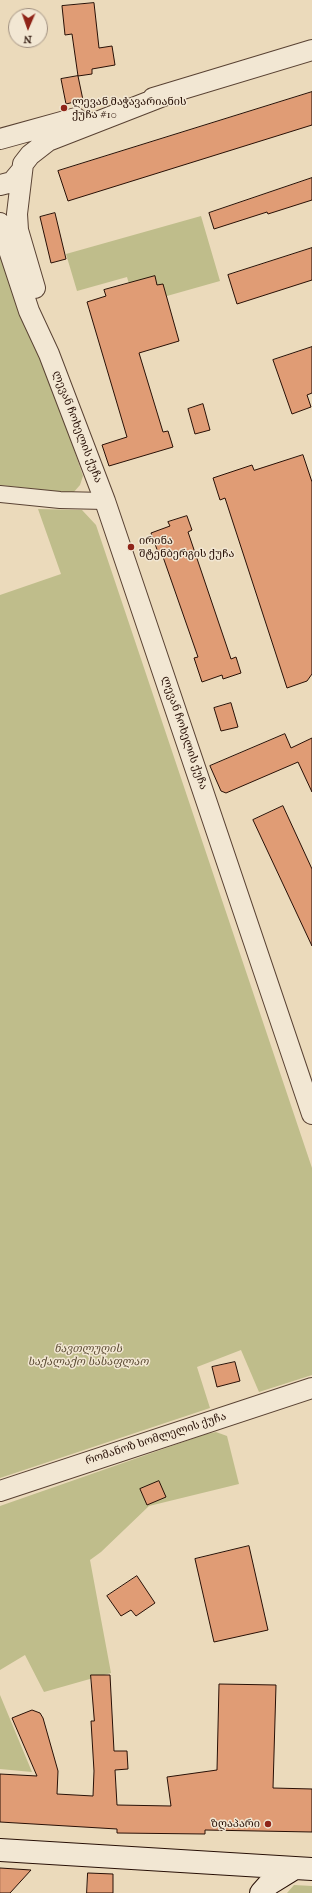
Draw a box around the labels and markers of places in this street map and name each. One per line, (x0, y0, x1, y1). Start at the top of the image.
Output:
place label: ლევან მაჭავარიანის ქუჩა #10 (72, 95, 187, 121)
marker: ლევან მაჭავარიანის ქუჩა #10 (59, 103, 69, 113)
place label: ირინა შტენბერგის ქუჩა (139, 534, 234, 560)
marker: ირინა შტენბერგის ქუჩა (126, 542, 136, 552)
place label: ზღაპარი (211, 1817, 260, 1831)
marker: ზღაპარი (263, 1819, 273, 1829)

